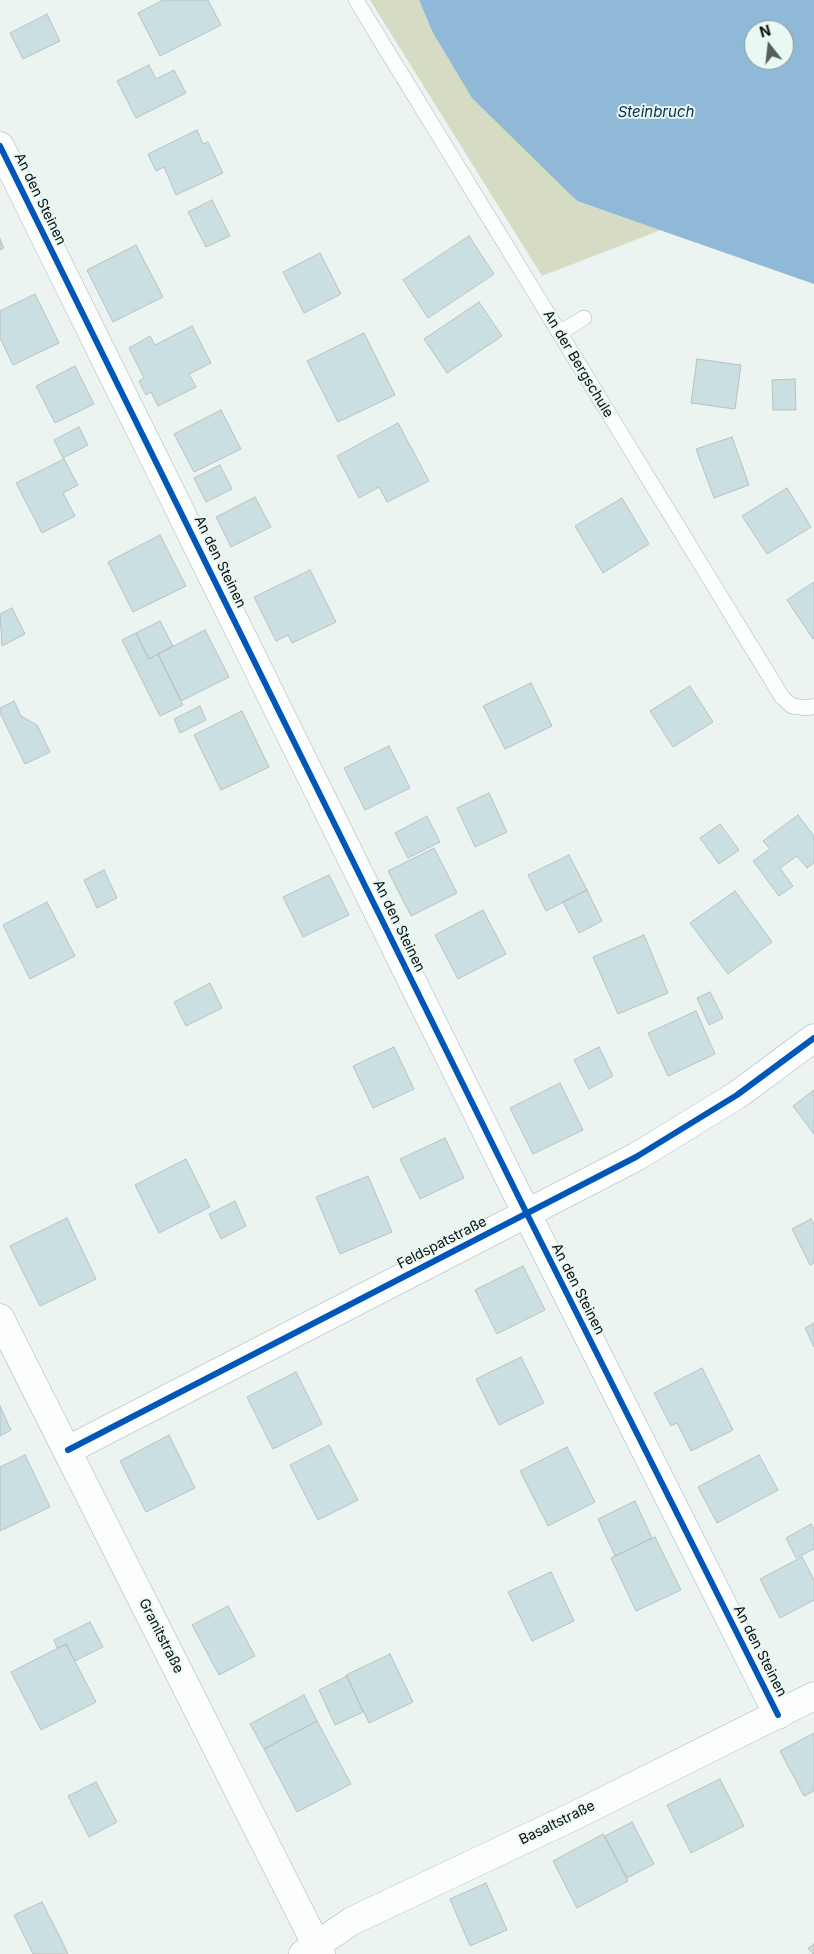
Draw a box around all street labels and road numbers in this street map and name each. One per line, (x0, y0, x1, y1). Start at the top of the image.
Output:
street label: An den Steinen (10, 150, 70, 248)
street label: An der Bergschule (539, 307, 617, 421)
street label: An den Steinen (190, 513, 250, 611)
street label: An den Steinen (369, 877, 429, 975)
street label: Feldspatstraße (394, 1213, 490, 1273)
street label: An den Steinen (548, 1240, 608, 1338)
street label: Granitstraße (135, 1596, 187, 1676)
street label: An den Steinen (730, 1602, 790, 1700)
street label: Basaltstraße (516, 1797, 598, 1849)

